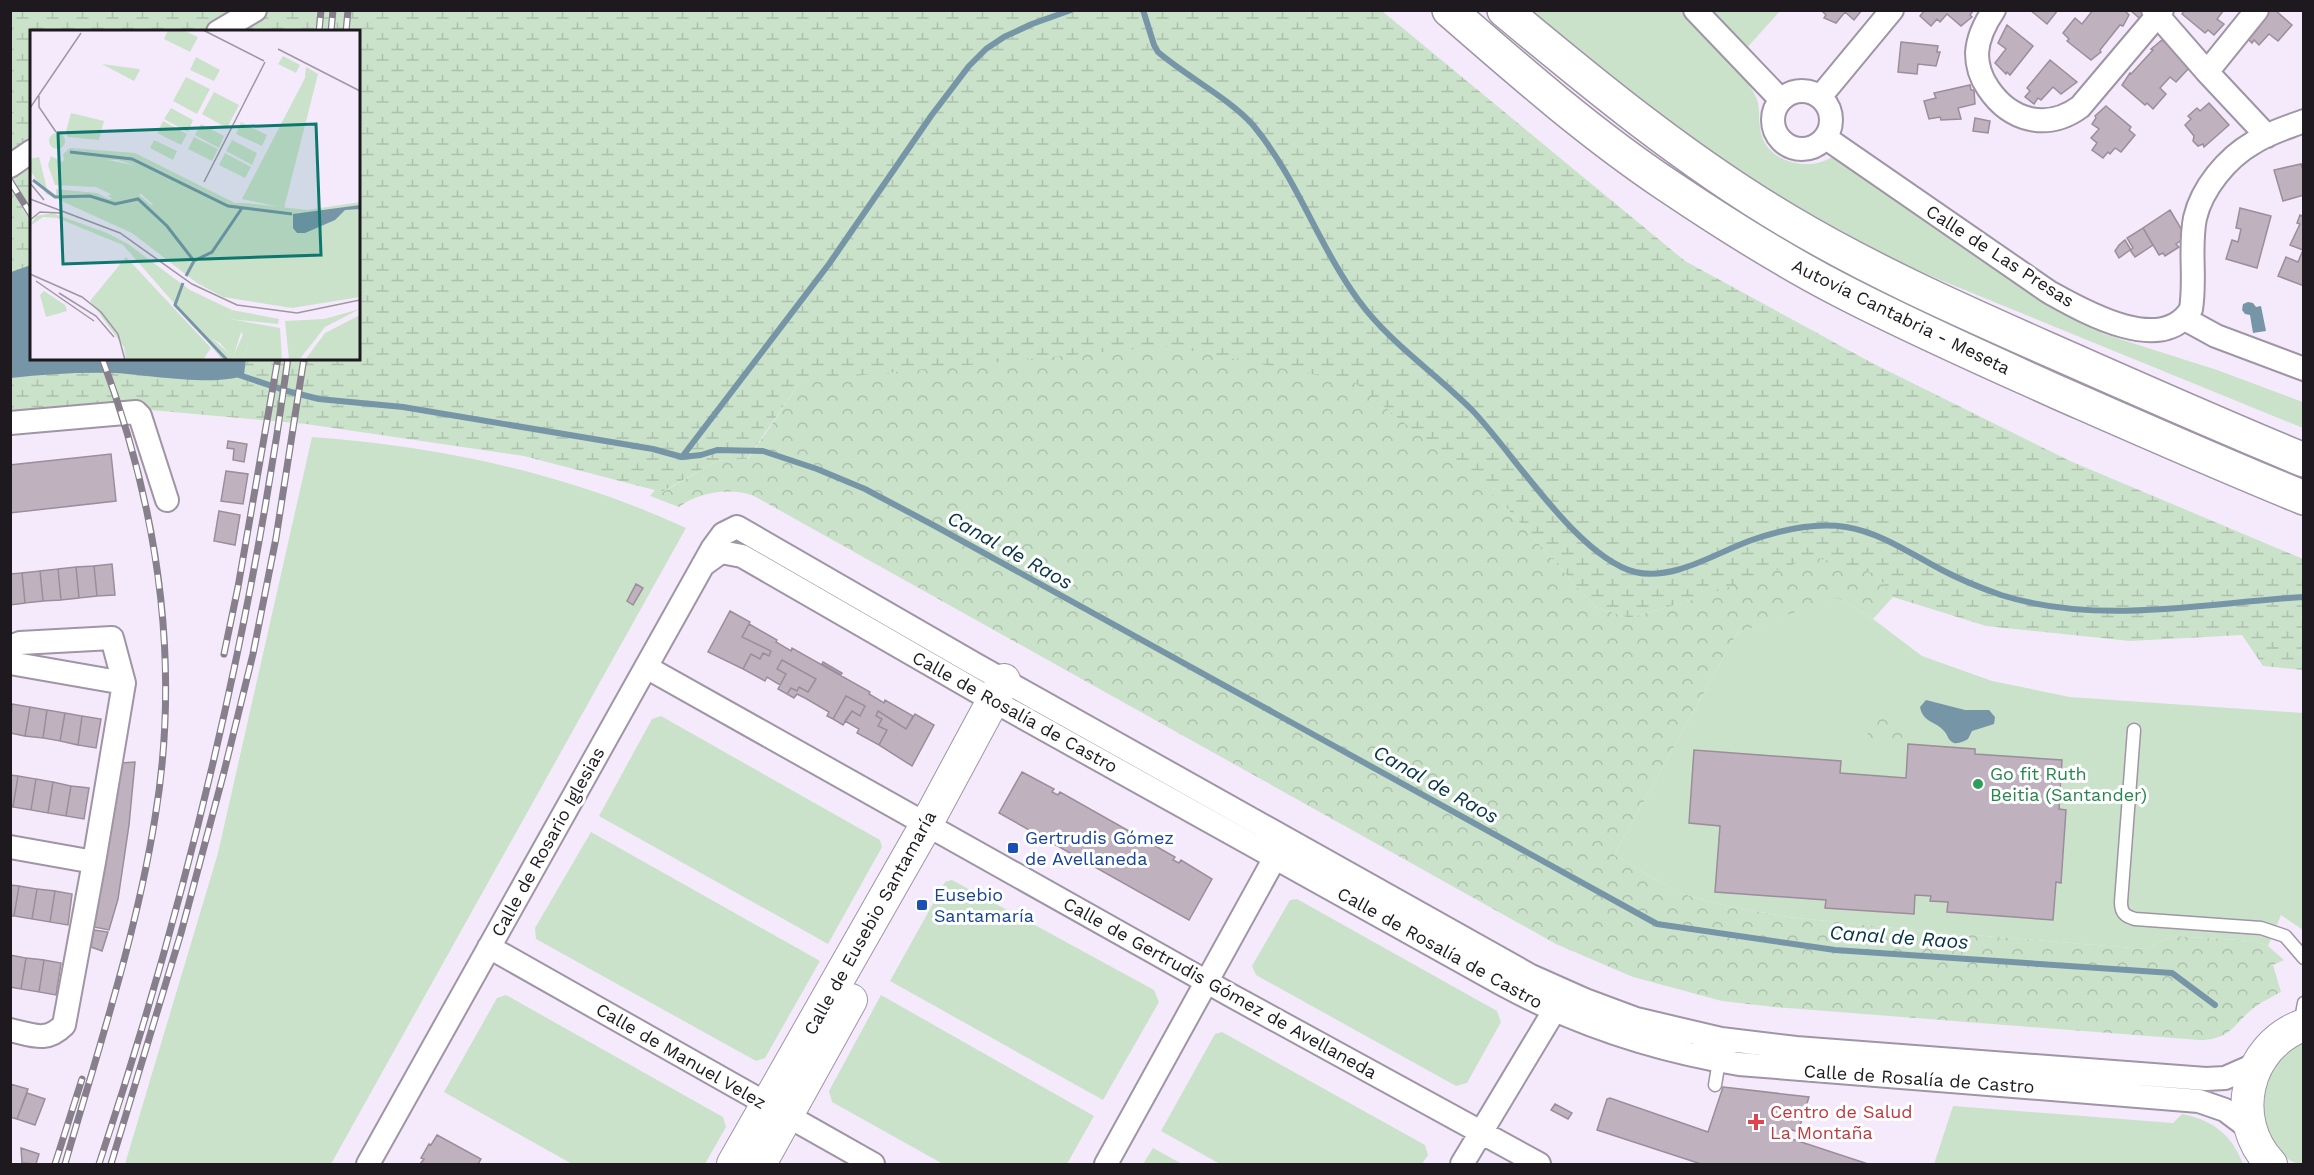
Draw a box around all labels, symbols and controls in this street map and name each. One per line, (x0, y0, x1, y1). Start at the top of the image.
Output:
inset map (30, 30, 360, 360)
street label: Calle de Las Presas (1922, 200, 2078, 311)
street label: Autovía Cantabria - Meseta (1789, 254, 2014, 379)
water label: Canal de Raos (943, 506, 1077, 594)
street label: Calle de Rosalía de Castro (909, 646, 1122, 777)
water label: Canal de Raos (1369, 740, 1503, 828)
street label: Calle de Rosario Iglesias (487, 743, 609, 940)
place label: Go fit Ruth Beitia (Santander) (1990, 763, 2147, 805)
marker: Go fit Ruth Beitia (Santander) (1971, 777, 1985, 791)
street label: Calle de Eusebio Santamaría (799, 807, 940, 1039)
place label: Gertrudis Gómez de Avellaneda (1025, 827, 1174, 869)
marker: Gertrudis Gómez de Avellaneda (1006, 841, 1020, 855)
street label: Calle de Rosalía de Castro (1334, 882, 1547, 1013)
place label: Eusebio Santamaría (934, 884, 1034, 926)
street label: Calle de Gertrudis Gómez de Avellaneda (1060, 892, 1381, 1083)
marker: Eusebio Santamaría (915, 898, 929, 912)
water label: Canal de Raos (1829, 920, 1969, 954)
street label: Calle de Manuel Velez (592, 998, 770, 1113)
street label: Calle de Rosalía de Castro (1803, 1060, 2035, 1097)
place label: Centro de Salud La Montaña (1770, 1101, 1913, 1143)
marker: Centro de Salud La Montaña (1747, 1113, 1765, 1131)

